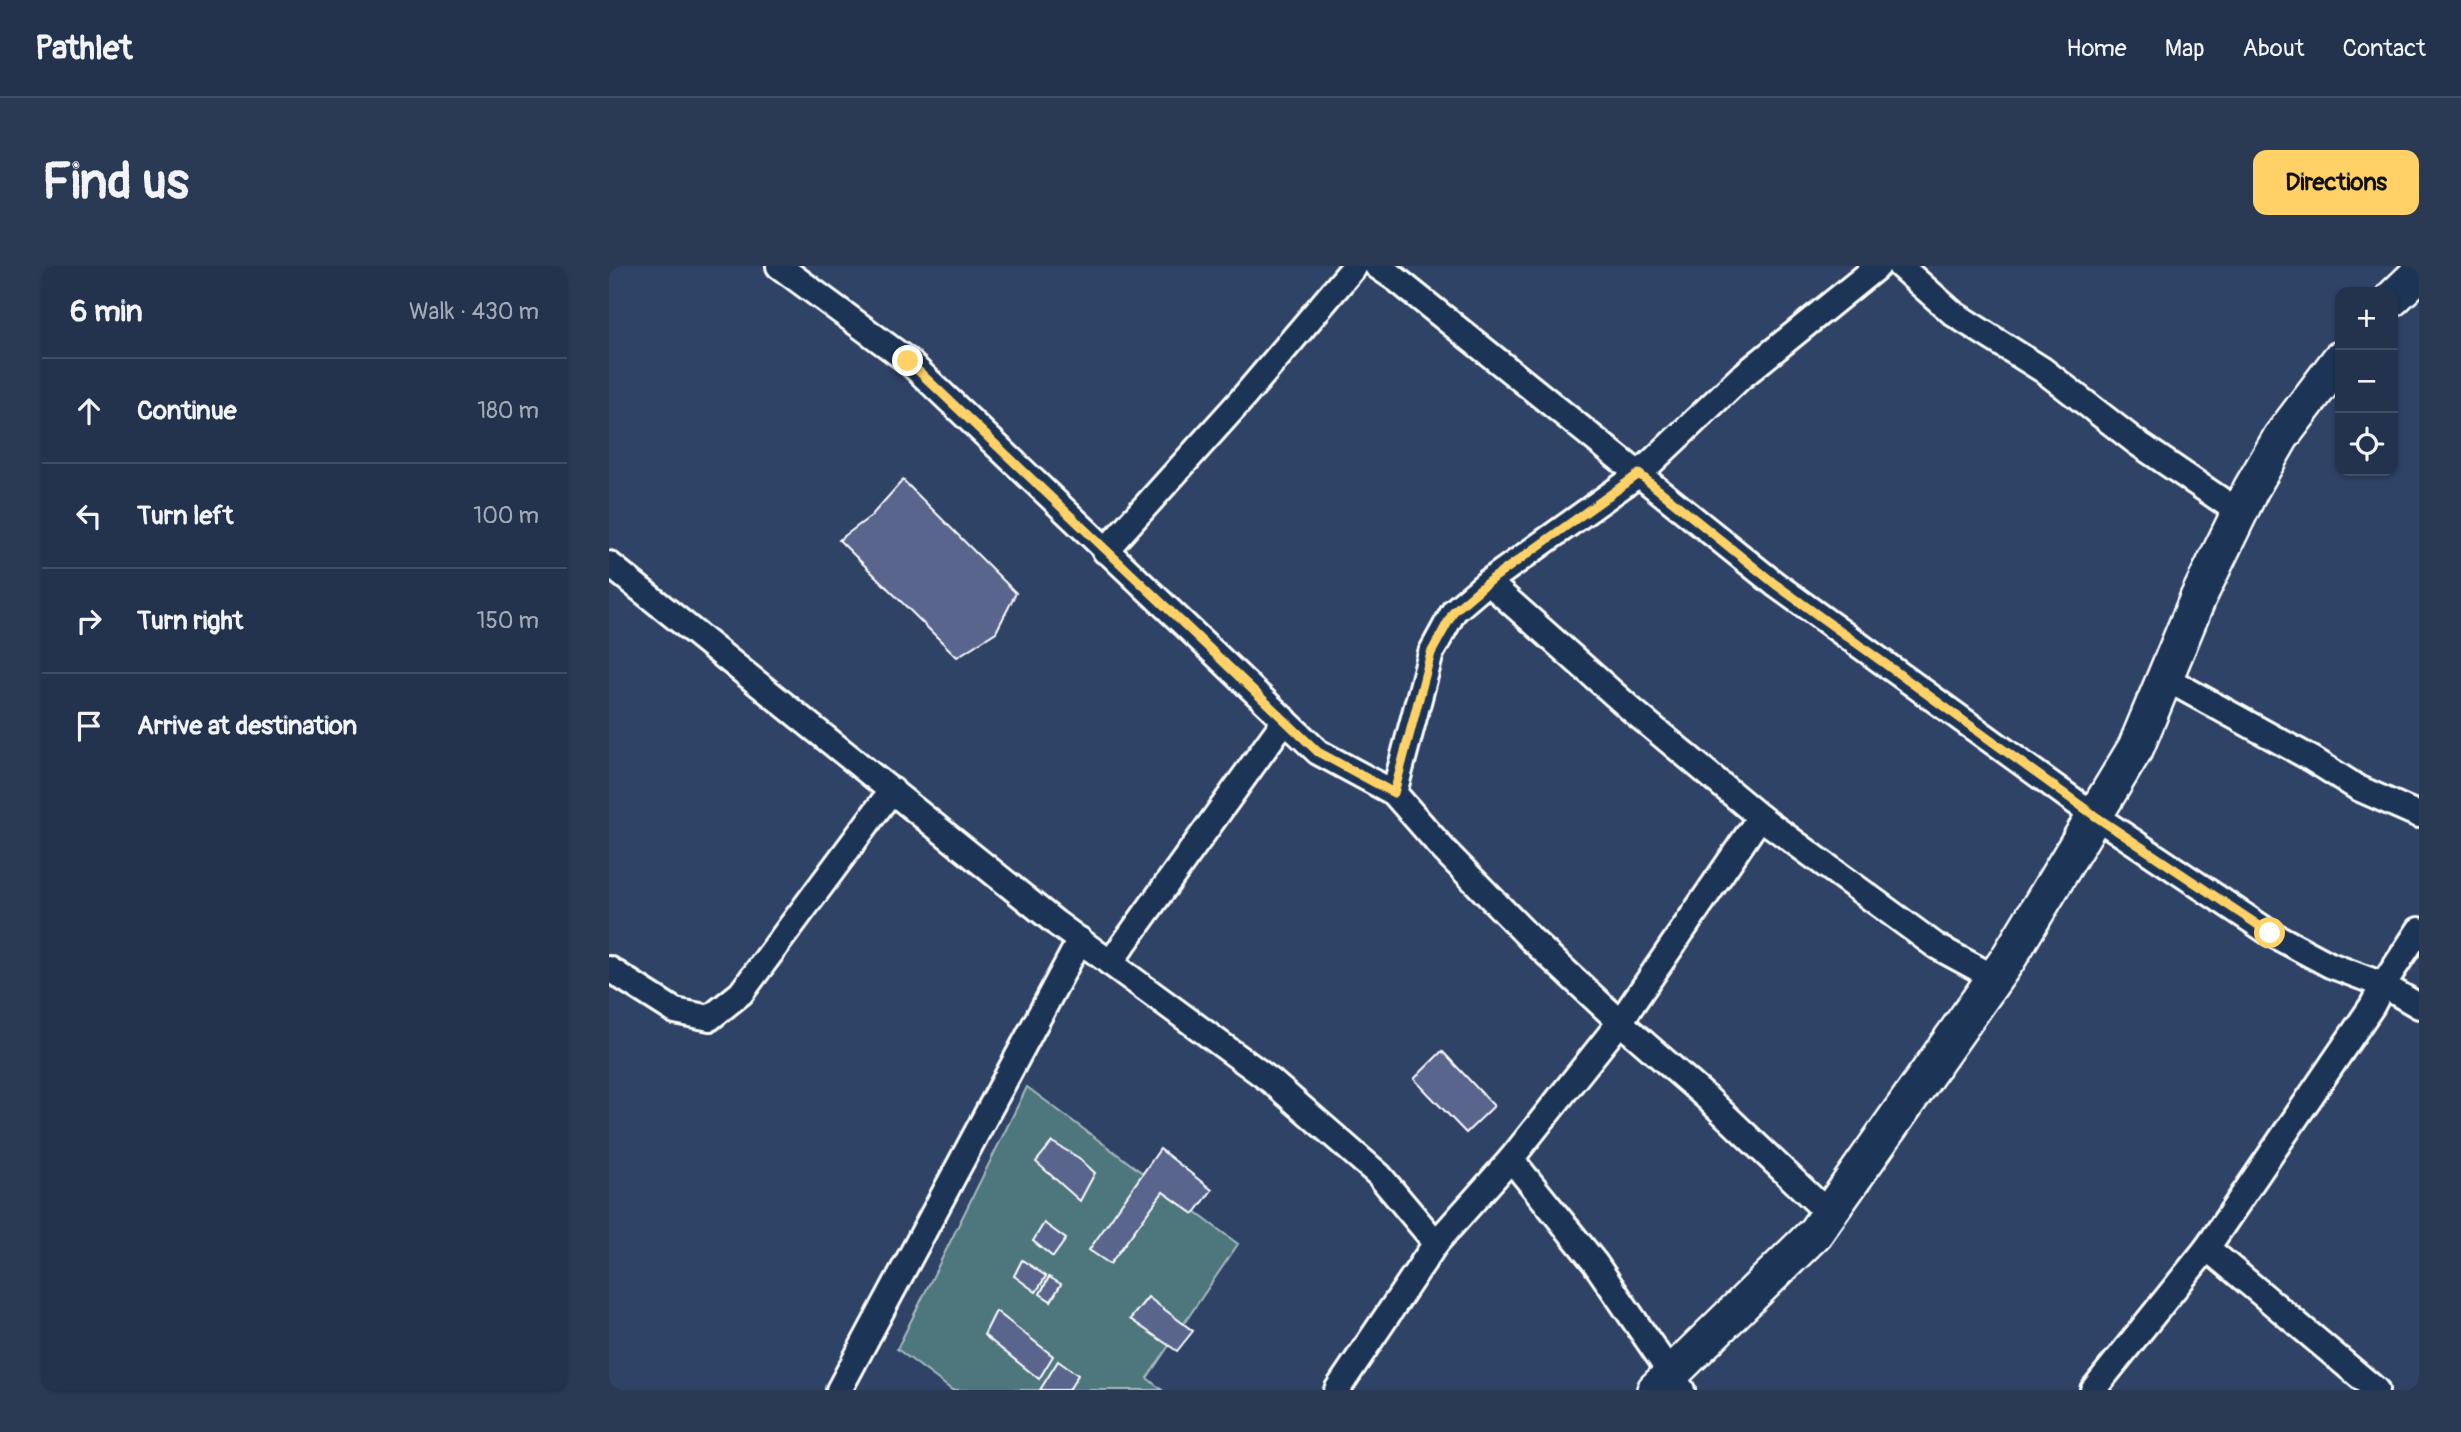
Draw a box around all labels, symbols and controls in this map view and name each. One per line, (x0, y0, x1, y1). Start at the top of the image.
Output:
text: Pathlet (35, 28, 132, 69)
text: Home (2066, 34, 2127, 63)
text: Map (2165, 34, 2205, 63)
text: About (2243, 34, 2305, 63)
text: Contact (2343, 34, 2426, 63)
button: Directions (2253, 150, 2419, 215)
text: Find us (42, 152, 189, 213)
map controls (2335, 287, 2398, 476)
button: + (2335, 287, 2398, 350)
text: 6 min (70, 293, 143, 330)
text: Walk · 430 m (409, 297, 539, 326)
route end (892, 345, 923, 376)
button: − (2335, 350, 2398, 413)
icon: ahead (70, 392, 108, 430)
text: Continue (137, 395, 237, 427)
text: 180 m (477, 396, 539, 425)
button: locate (2335, 413, 2398, 476)
icon: left (70, 497, 108, 535)
text: Turn left (137, 500, 233, 532)
text: 100 m (473, 501, 539, 530)
icon: right (70, 602, 108, 640)
text: Turn right (137, 605, 243, 637)
text: 150 m (476, 606, 539, 635)
icon: arrive (70, 707, 108, 745)
text: Arrive at destination (137, 710, 357, 742)
route start (2254, 917, 2285, 948)

